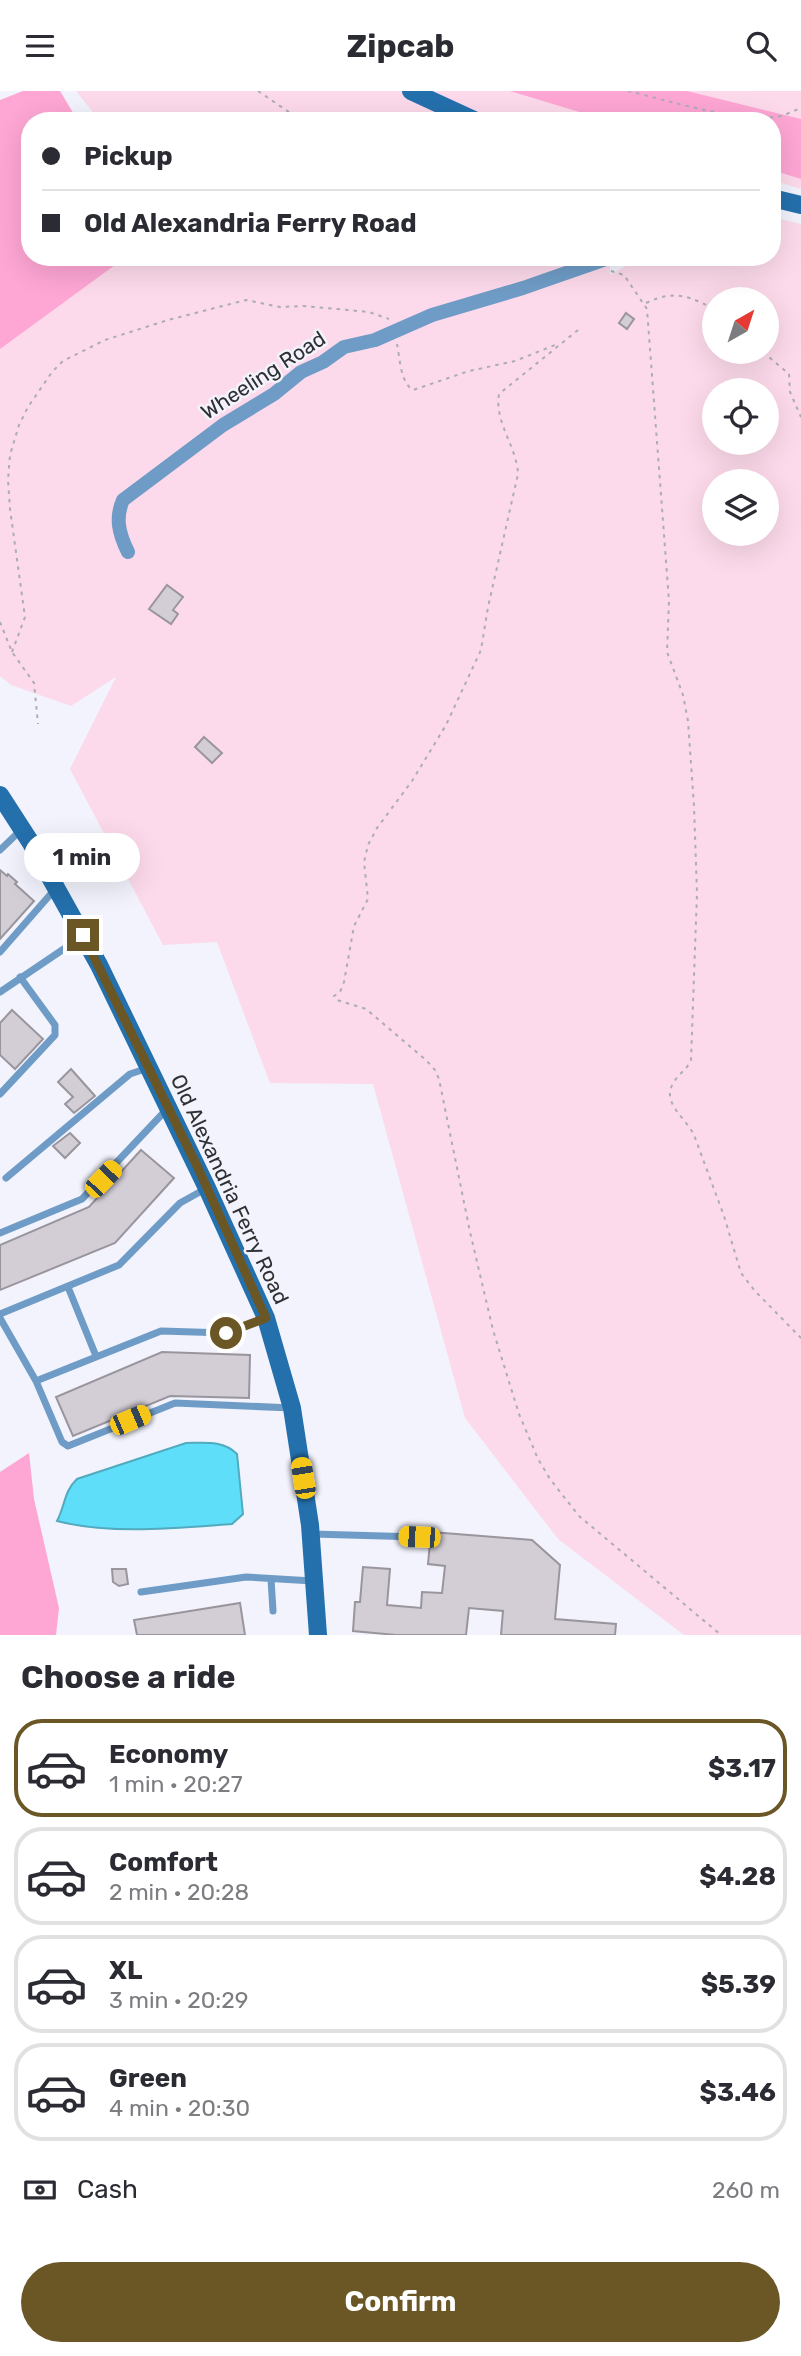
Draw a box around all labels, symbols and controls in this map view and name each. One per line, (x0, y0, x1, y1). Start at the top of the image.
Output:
icon: menu (21, 27, 59, 65)
text: Zipcab (346, 27, 455, 65)
icon: search (742, 27, 780, 65)
text: Pickup (84, 141, 173, 172)
text: Old Alexandria Ferry Road (84, 208, 417, 239)
north arrow (702, 287, 779, 364)
map controls (702, 287, 779, 546)
street label: Wheeling Road (196, 325, 330, 425)
button: locate (702, 378, 779, 455)
button: layers (702, 469, 779, 546)
callout: 1 min (25, 833, 141, 883)
text: 1 min (53, 843, 111, 871)
route end (67, 919, 99, 951)
street label: Old Alexandria Ferry Road (166, 1070, 294, 1308)
car (81, 1157, 126, 1201)
route start (210, 1317, 242, 1349)
car (107, 1402, 154, 1438)
car (290, 1456, 317, 1500)
car (398, 1526, 441, 1548)
text: Choose a ride (21, 1658, 235, 1696)
icon: car (25, 1737, 88, 1800)
text: Economy (109, 1739, 228, 1770)
text: $3.17 (708, 1753, 776, 1784)
text: 1 min · 20:27 (109, 1770, 243, 1798)
icon: car (25, 1845, 88, 1908)
text: Comfort (109, 1847, 218, 1878)
text: $4.28 (699, 1861, 776, 1892)
text: 2 min · 20:28 (109, 1878, 249, 1906)
icon: car (25, 1953, 88, 2016)
text: XL (109, 1955, 142, 1986)
text: $5.39 (701, 1969, 776, 2000)
text: 3 min · 20:29 (109, 1986, 248, 2014)
icon: car (25, 2061, 88, 2124)
text: Green (109, 2063, 187, 2094)
text: $3.46 (700, 2077, 776, 2108)
text: 4 min · 20:30 (109, 2094, 250, 2122)
icon: cash (21, 2171, 59, 2209)
text: Cash (77, 2174, 138, 2205)
text: 260 m (712, 2176, 780, 2204)
button: Confirm (21, 2262, 780, 2342)

